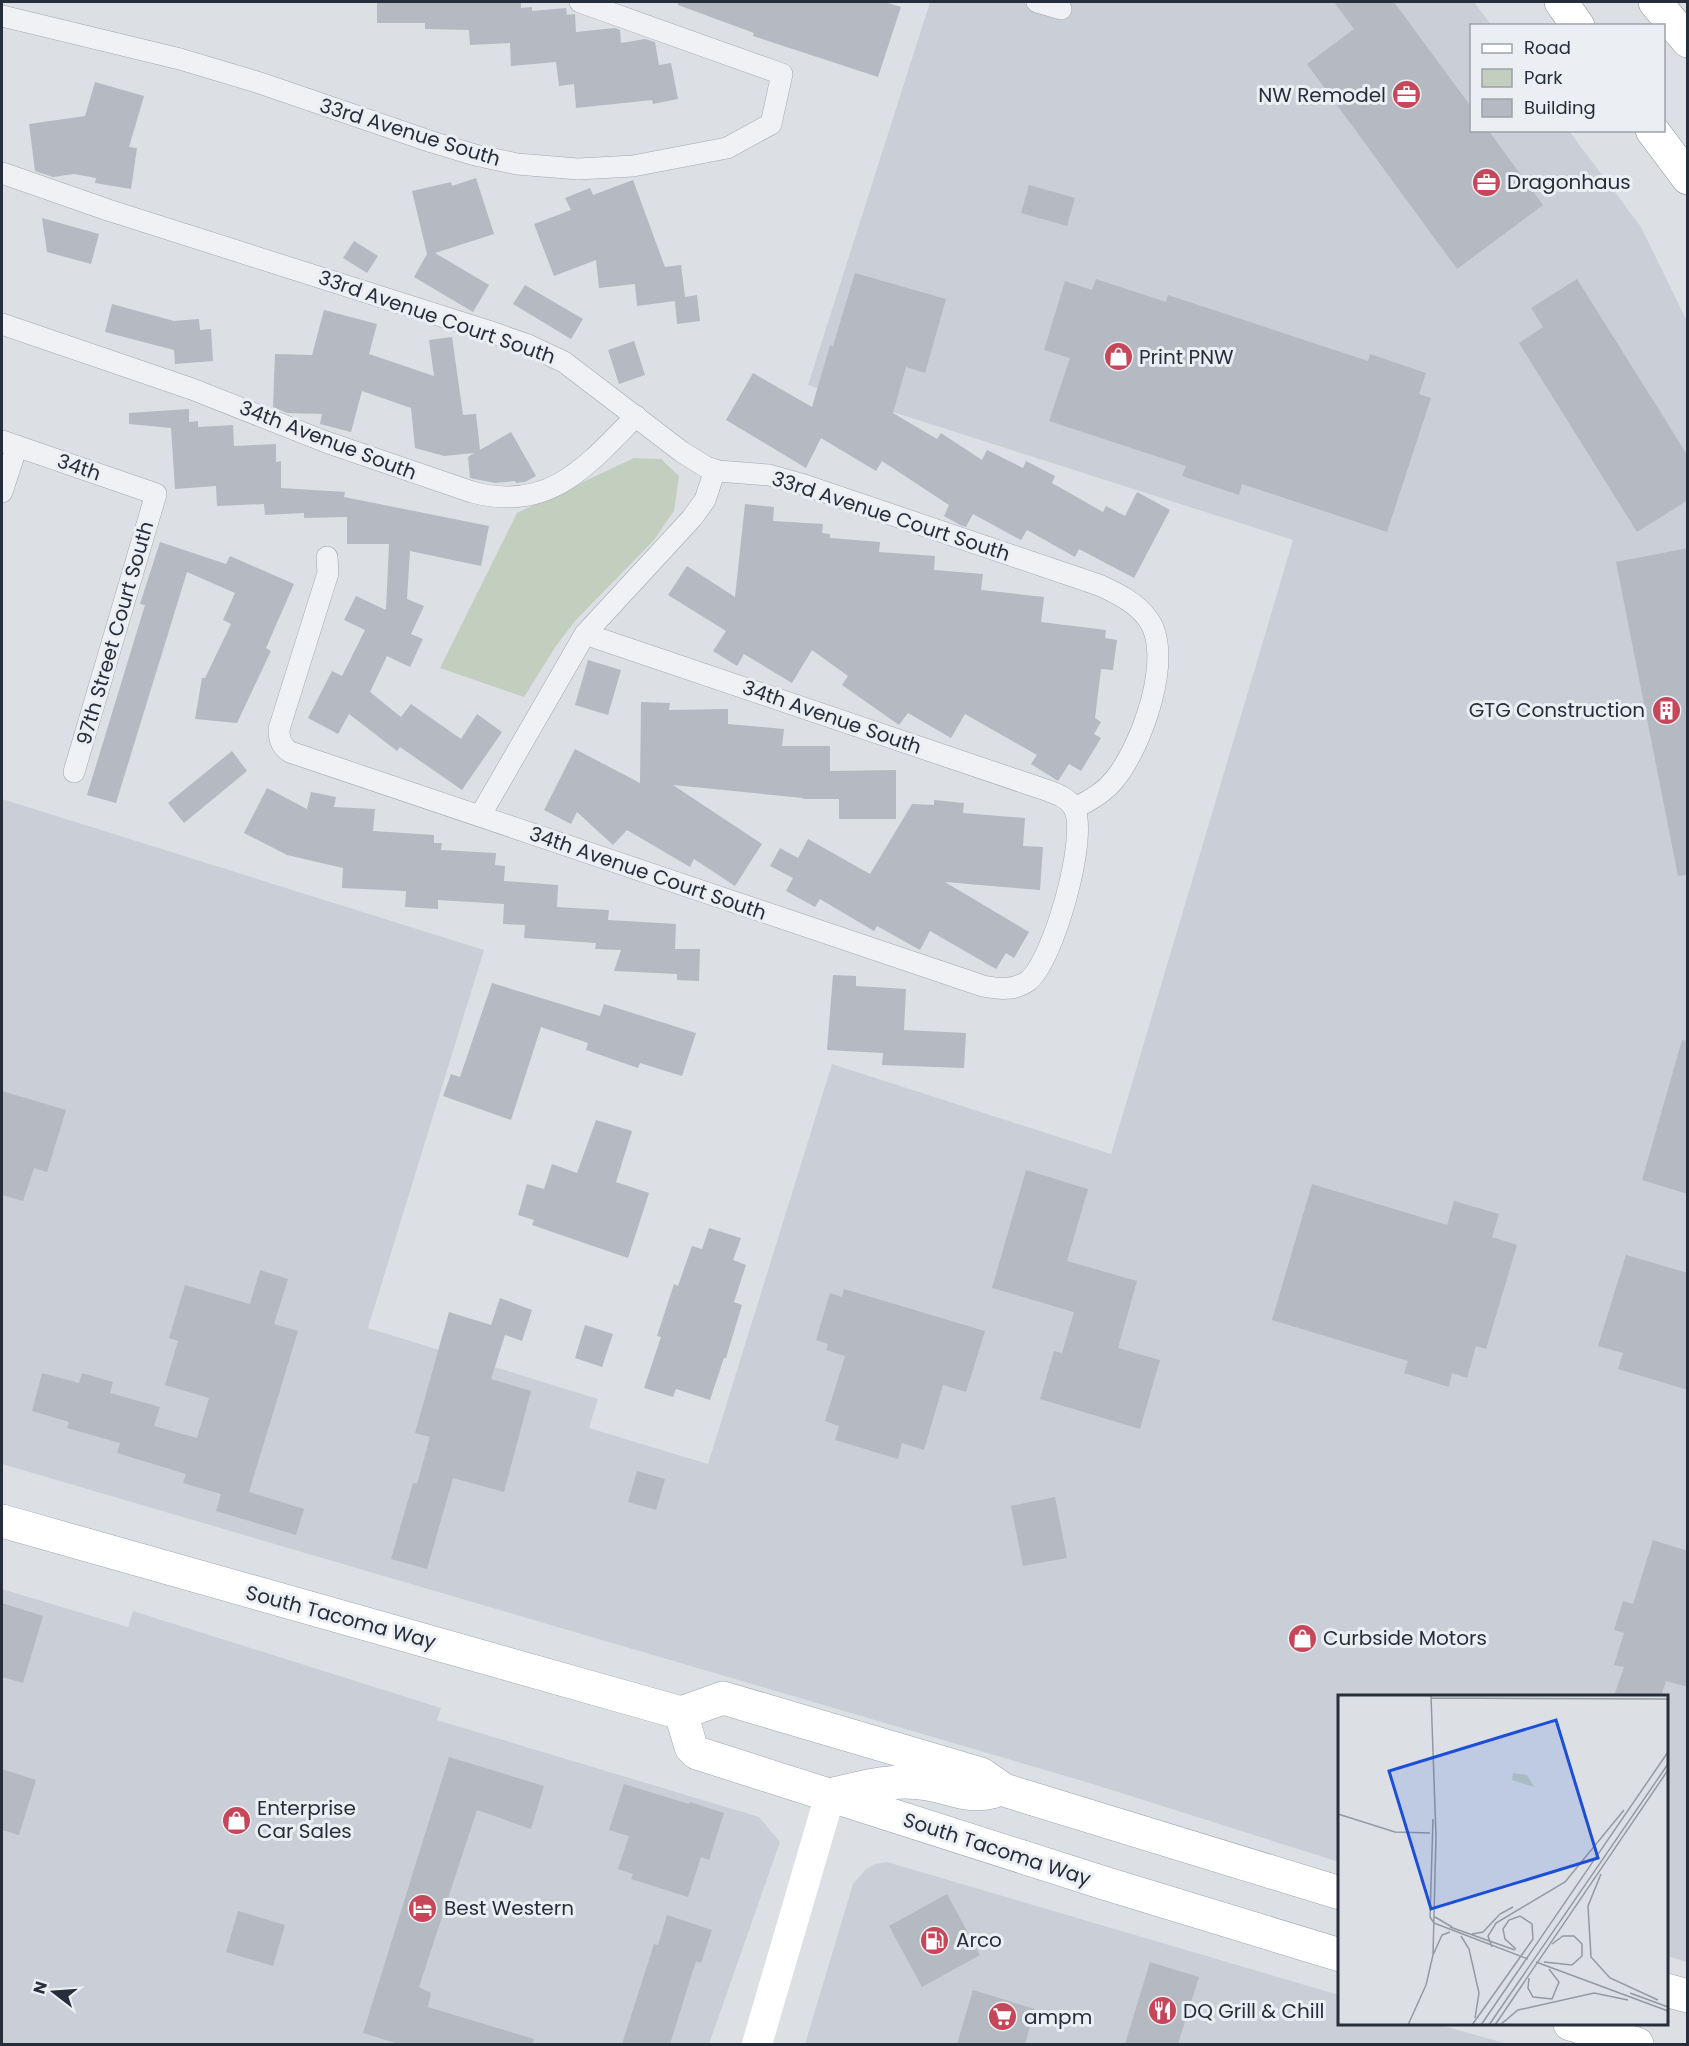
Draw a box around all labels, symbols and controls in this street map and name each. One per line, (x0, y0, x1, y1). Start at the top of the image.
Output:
legend (1470, 24, 1665, 132)
text: Road (1524, 35, 1571, 60)
text: Park (1524, 65, 1563, 90)
office icon: NW Remodel (1391, 79, 1423, 111)
place label: NW Remodel (1258, 81, 1386, 109)
street label: 33rd Avenue South (316, 91, 504, 173)
text: Building (1524, 95, 1596, 120)
office icon: Dragonhaus (1470, 166, 1502, 198)
place label: Dragonhaus (1507, 168, 1631, 196)
street label: 33rd Avenue Court South (315, 263, 559, 371)
shop icon: Print PNW (1102, 341, 1134, 373)
place label: Print PNW (1139, 343, 1234, 371)
street label: 34th Avenue South (235, 393, 421, 487)
street label: 34th (53, 447, 105, 487)
street label: 33rd Avenue Court South (768, 464, 1014, 568)
street label: 97th Street Court South (70, 518, 160, 748)
street label: 34th Avenue South (739, 673, 925, 761)
building icon: GTG Construction (1650, 694, 1682, 726)
place label: GTG Construction (1469, 696, 1645, 724)
street label: 34th Avenue Court South (526, 819, 770, 927)
street label: South Tacoma Way (243, 1578, 439, 1656)
shop icon: Curbside Motors (1286, 1622, 1318, 1654)
place label: Curbside Motors (1323, 1624, 1487, 1652)
inset map (1338, 1695, 1668, 2025)
place label: Enterprise Car Sales (257, 1794, 356, 1845)
shop icon: Enterprise Car Sales (220, 1804, 252, 1836)
street label: South Tacoma Way (900, 1805, 1094, 1893)
hotel icon: Best Western (407, 1892, 439, 1924)
place label: Best Western (444, 1894, 574, 1922)
fuel station icon: Arco (919, 1924, 951, 1956)
place label: Arco (956, 1926, 1002, 1954)
north arrow (24, 1962, 84, 2022)
text: N (27, 1979, 53, 1997)
restaurant icon: DQ Grill & Chill (1146, 1995, 1178, 2027)
place label: DQ Grill & Chill (1183, 1997, 1324, 2025)
supermarket icon: ampm (987, 2001, 1019, 2033)
place label: ampm (1024, 2003, 1092, 2031)

